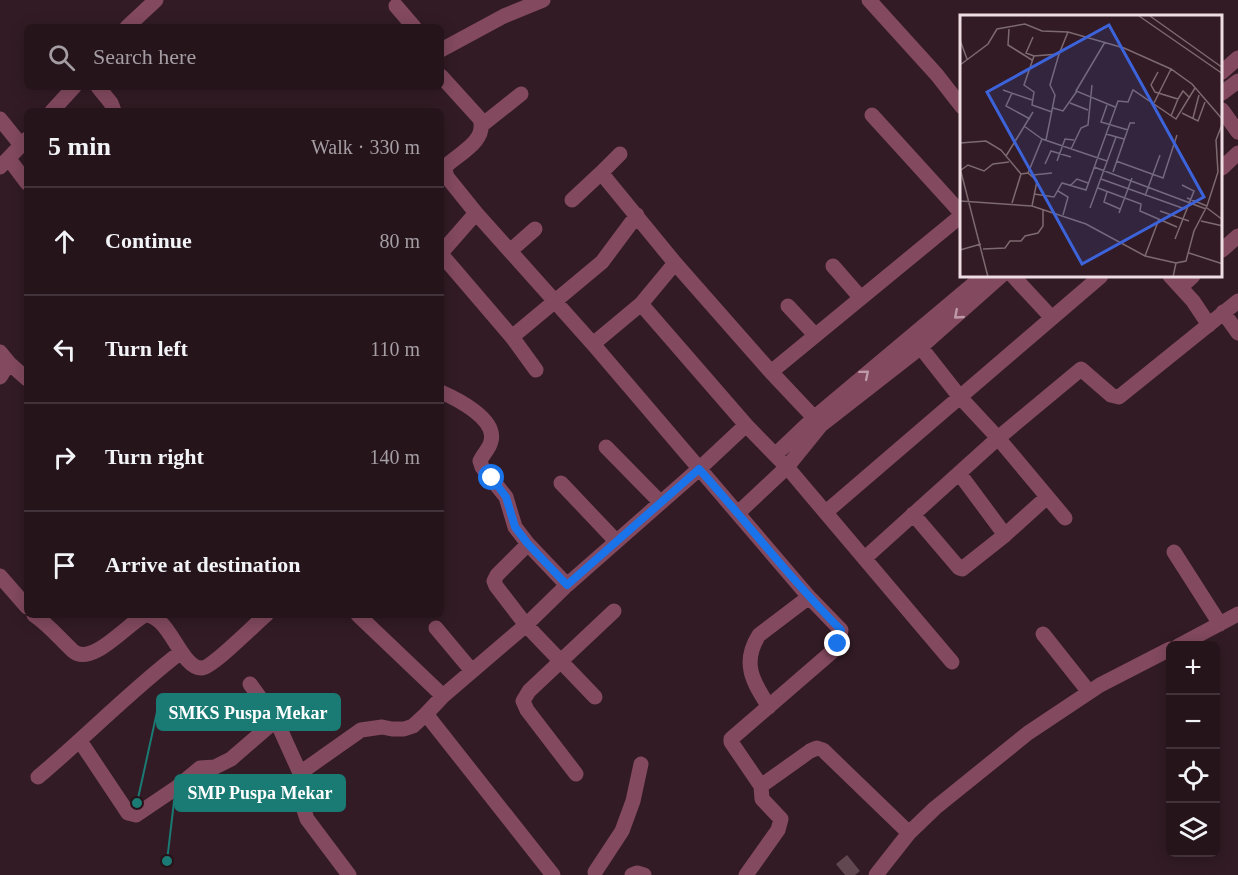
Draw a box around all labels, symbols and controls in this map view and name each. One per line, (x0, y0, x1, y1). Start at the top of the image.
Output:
inset map (960, 15, 1223, 278)
search box (24, 24, 444, 90)
icon: search (45, 41, 78, 74)
text: Search here (93, 44, 196, 69)
text: 5 min (48, 132, 111, 161)
text: Walk · 330 m (311, 136, 420, 158)
icon: ahead (48, 225, 81, 258)
text: Continue (105, 228, 192, 253)
text: 80 m (379, 230, 420, 252)
one-way arrow (954, 308, 964, 319)
icon: left (48, 333, 81, 366)
text: Turn left (105, 336, 188, 361)
text: 110 m (370, 338, 420, 360)
one-way arrow (858, 370, 869, 381)
icon: right (48, 441, 81, 474)
text: Turn right (105, 444, 204, 469)
text: 140 m (369, 446, 420, 468)
route start (478, 464, 504, 490)
icon: arrive (48, 549, 81, 582)
text: Arrive at destination (105, 552, 301, 577)
route end (824, 630, 850, 656)
map controls (1166, 641, 1220, 857)
button: + (1166, 641, 1220, 695)
callout: SMKS Puspa Mekar (157, 694, 340, 730)
button: − (1166, 695, 1220, 749)
text: SMKS Puspa Mekar (168, 703, 328, 723)
button: locate (1166, 749, 1220, 803)
callout: SMP Puspa Mekar (175, 775, 345, 811)
text: SMP Puspa Mekar (187, 783, 333, 803)
button: layers (1166, 803, 1220, 857)

